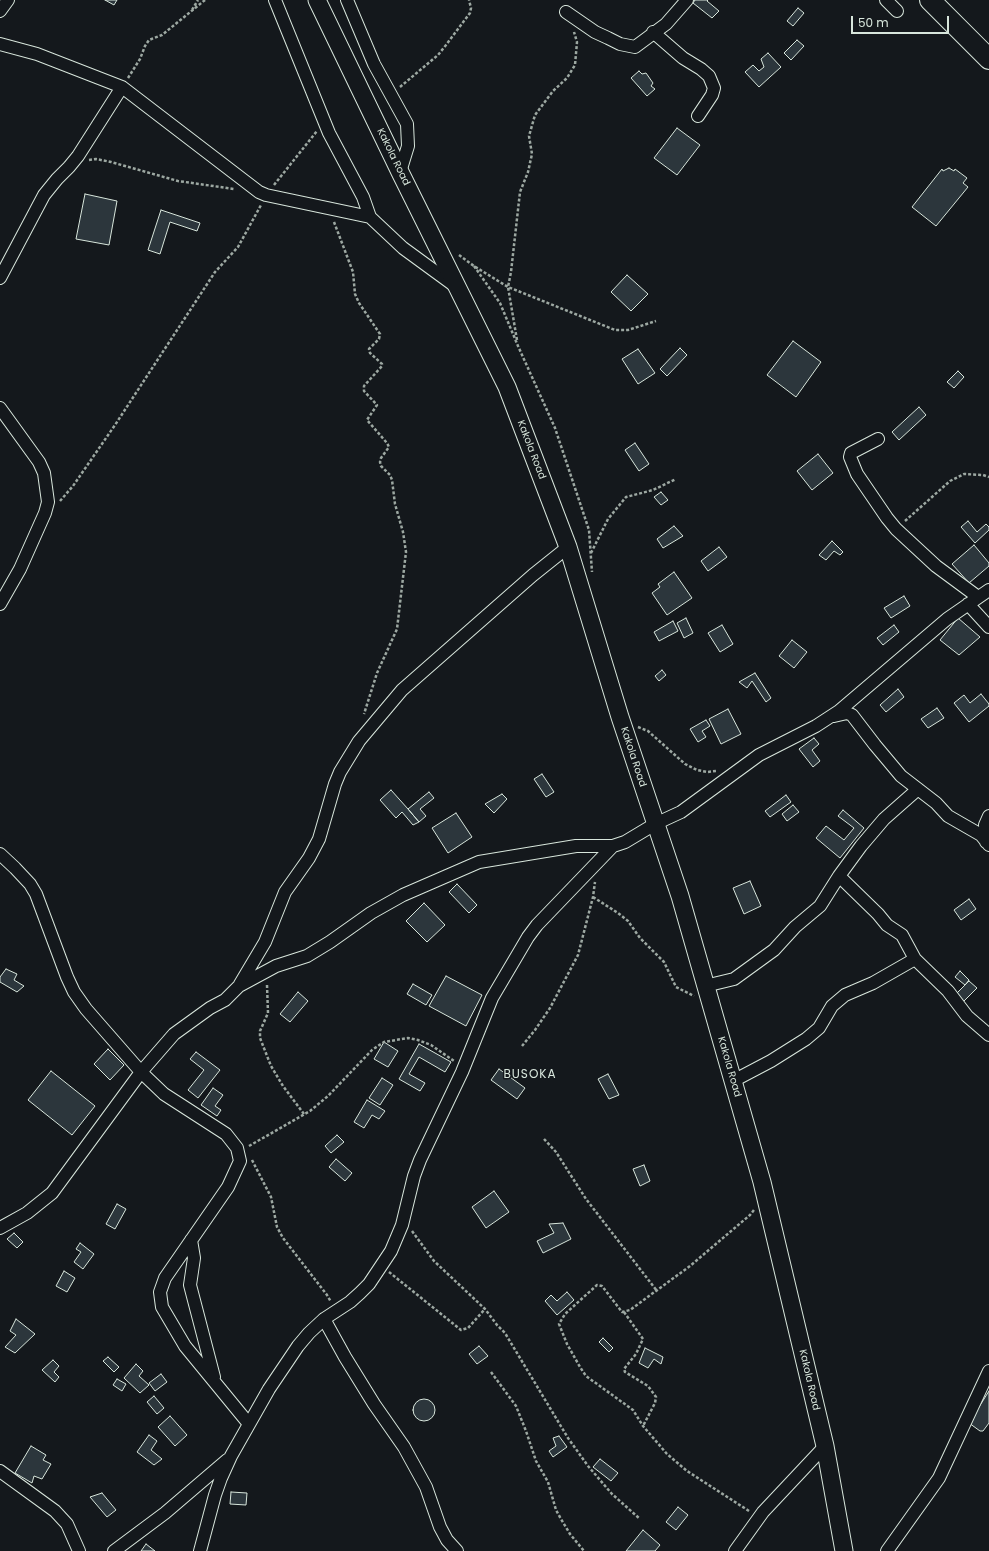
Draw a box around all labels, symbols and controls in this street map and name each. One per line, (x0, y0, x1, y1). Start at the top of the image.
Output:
scale bar (853, 8, 951, 34)
text: 50 m (858, 14, 889, 31)
street label: Kakola Road (374, 126, 412, 188)
street label: Kakola Road (514, 419, 548, 481)
street label: Kakola Road (618, 726, 648, 788)
street label: Kakola Road (715, 1035, 743, 1099)
district label: BUSOKA (503, 1068, 557, 1082)
street label: Kakola Road (796, 1348, 822, 1412)

